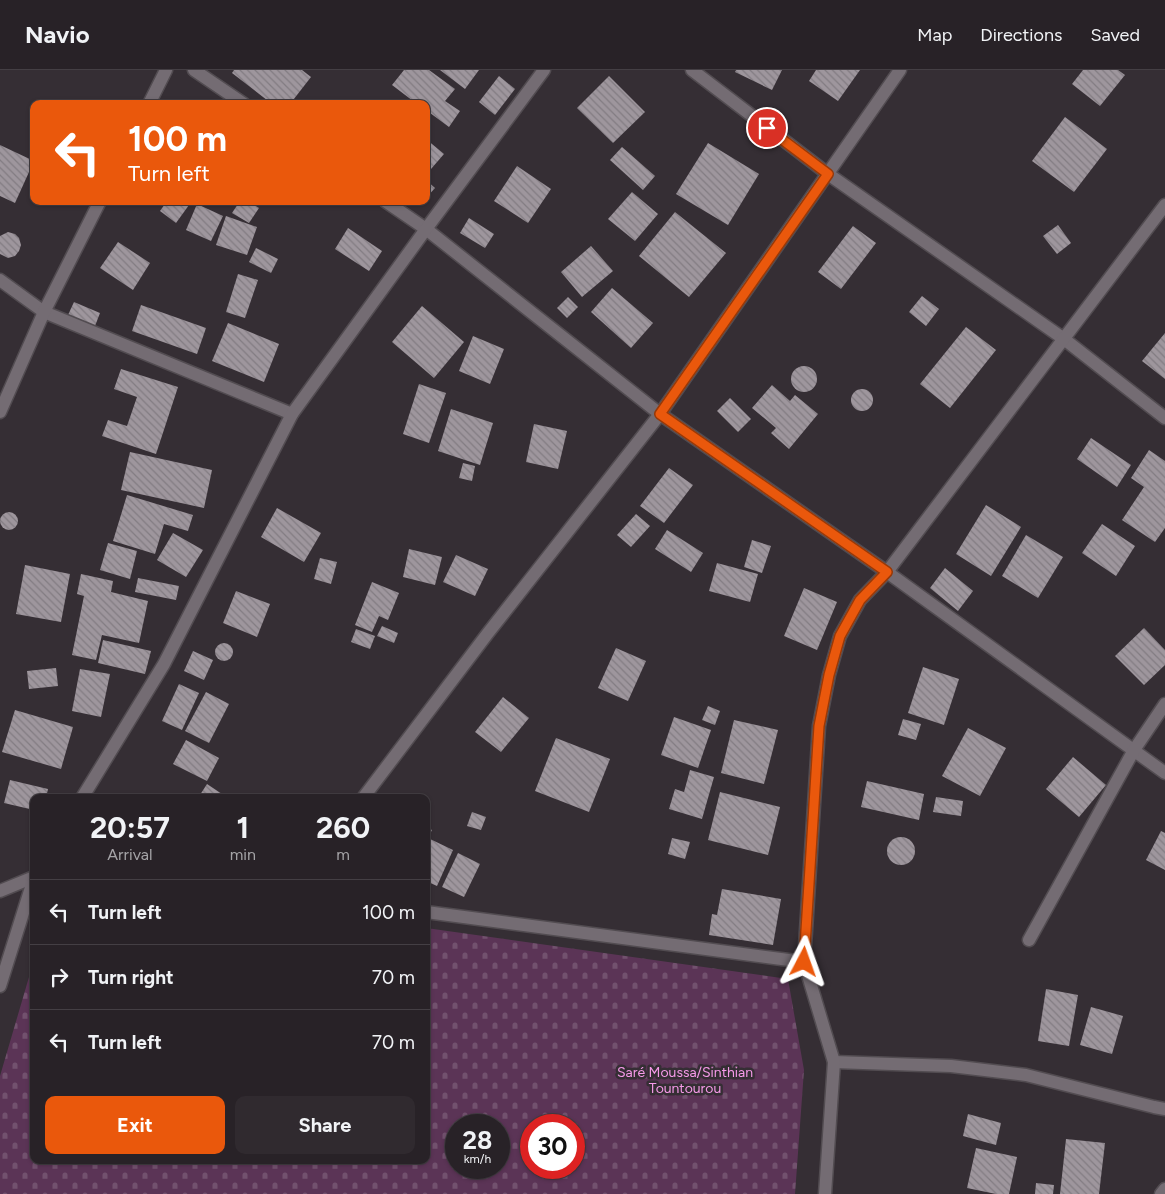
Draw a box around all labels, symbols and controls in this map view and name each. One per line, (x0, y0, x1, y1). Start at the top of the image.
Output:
text: Navio (25, 20, 90, 49)
text: Map (917, 24, 952, 46)
text: Directions (980, 24, 1062, 46)
text: Saved (1090, 24, 1140, 46)
pin (746, 107, 788, 149)
icon: arrive (753, 114, 781, 142)
text: 100 m (128, 118, 227, 160)
icon: left (45, 120, 110, 185)
text: Turn left (128, 160, 210, 187)
text: 20:57 (90, 809, 170, 846)
text: 1 (237, 809, 249, 846)
text: 260 (316, 809, 370, 846)
text: Arrival (107, 845, 152, 864)
text: min (230, 845, 256, 864)
text: m (336, 845, 350, 864)
icon: left (45, 898, 73, 926)
text: Turn left (88, 901, 162, 924)
text: 100 m (362, 901, 415, 924)
position arrow (777, 935, 829, 987)
icon: right (45, 963, 73, 991)
text: Turn right (88, 966, 174, 989)
text: 70 m (372, 966, 415, 989)
icon: left (45, 1028, 73, 1056)
text: Turn left (88, 1031, 162, 1054)
text: 70 m (372, 1031, 415, 1054)
park label: Saré Moussa/Sinthian Tountourou (617, 1064, 753, 1097)
button: Exit (45, 1096, 225, 1154)
button: Share (235, 1096, 415, 1154)
speed limit sign: 30 (520, 1114, 585, 1179)
text: 28 (463, 1125, 492, 1155)
text: km/h (464, 1152, 491, 1166)

